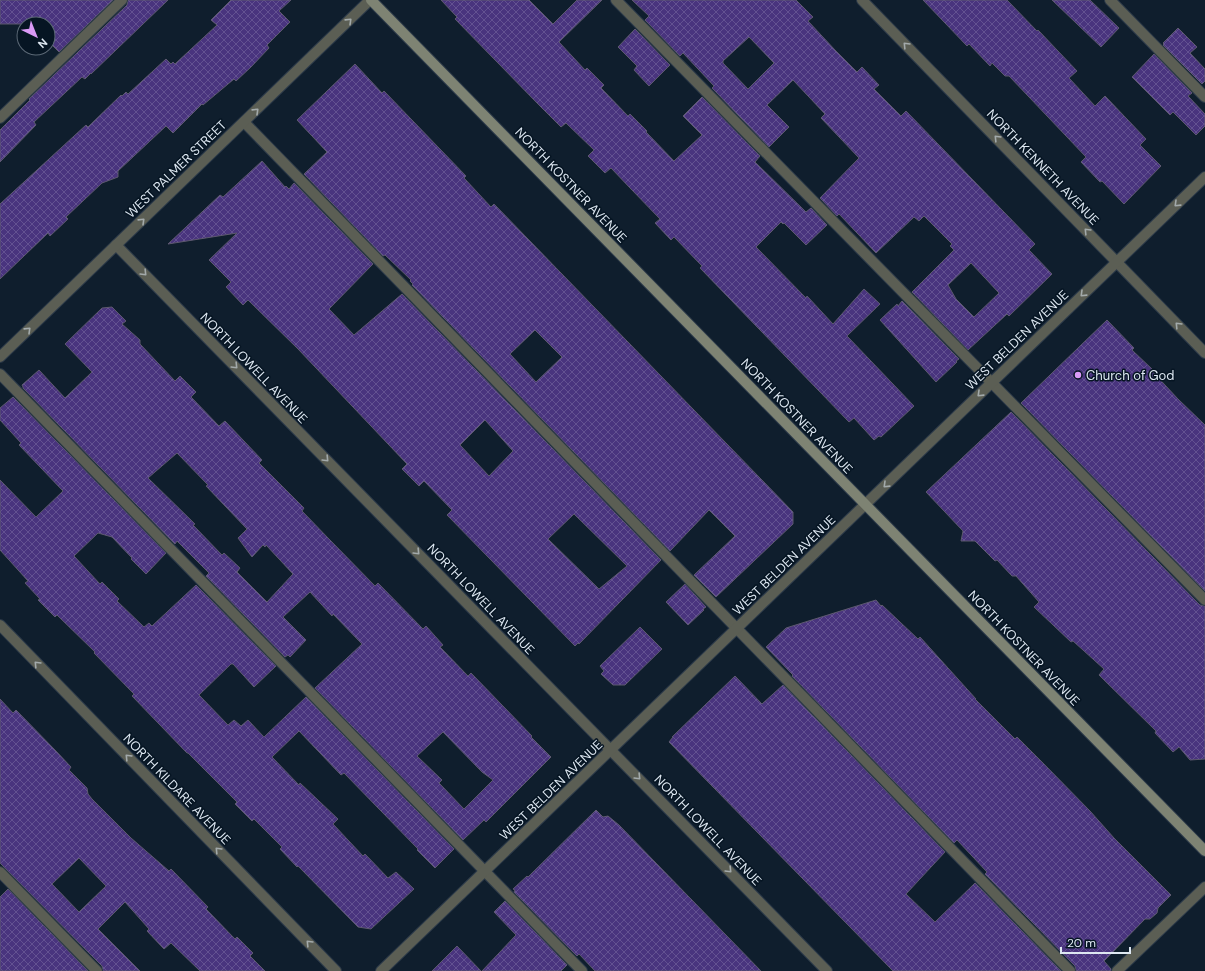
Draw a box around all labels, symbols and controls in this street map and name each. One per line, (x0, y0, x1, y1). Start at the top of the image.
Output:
north arrow (16, 16, 56, 56)
one-way arrow (344, 18, 352, 26)
text: N (35, 35, 51, 51)
one-way arrow (903, 42, 911, 50)
street label: NORTH KENNETH AVENUE (983, 106, 1103, 228)
one-way arrow (251, 108, 259, 116)
street label: WEST PALMER STREET (122, 116, 230, 222)
street label: NORTH KOSTNER AVENUE (511, 124, 631, 246)
one-way arrow (994, 135, 1002, 143)
one-way arrow (1174, 199, 1182, 207)
one-way arrow (137, 218, 145, 225)
one-way arrow (1084, 228, 1092, 236)
one-way arrow (139, 268, 147, 276)
street label: WEST BELDEN AVENUE (962, 286, 1072, 394)
one-way arrow (1080, 290, 1088, 297)
street label: NORTH LOWELL AVENUE (197, 309, 311, 427)
one-way arrow (1175, 322, 1183, 330)
one-way arrow (23, 327, 31, 335)
street label: NORTH KOSTNER AVENUE (737, 355, 857, 477)
one-way arrow (230, 361, 238, 369)
place label: Church of God (1086, 367, 1174, 384)
marker: Church of God (1073, 370, 1083, 380)
one-way arrow (977, 390, 985, 397)
one-way arrow (321, 454, 329, 462)
one-way arrow (883, 480, 891, 487)
street label: WEST BELDEN AVENUE (729, 511, 839, 619)
street label: NORTH LOWELL AVENUE (424, 540, 538, 658)
one-way arrow (412, 547, 420, 555)
street label: NORTH KOSTNER AVENUE (964, 587, 1084, 709)
one-way arrow (34, 661, 42, 669)
street label: NORTH KILDARE AVENUE (120, 730, 234, 848)
street label: WEST BELDEN AVENUE (496, 736, 606, 844)
one-way arrow (125, 754, 133, 762)
street label: NORTH LOWELL AVENUE (651, 771, 765, 889)
one-way arrow (633, 772, 641, 780)
one-way arrow (216, 847, 223, 855)
one-way arrow (724, 865, 732, 873)
scale bar (1061, 929, 1130, 955)
text: 20 m (1067, 935, 1096, 951)
one-way arrow (306, 940, 314, 948)

